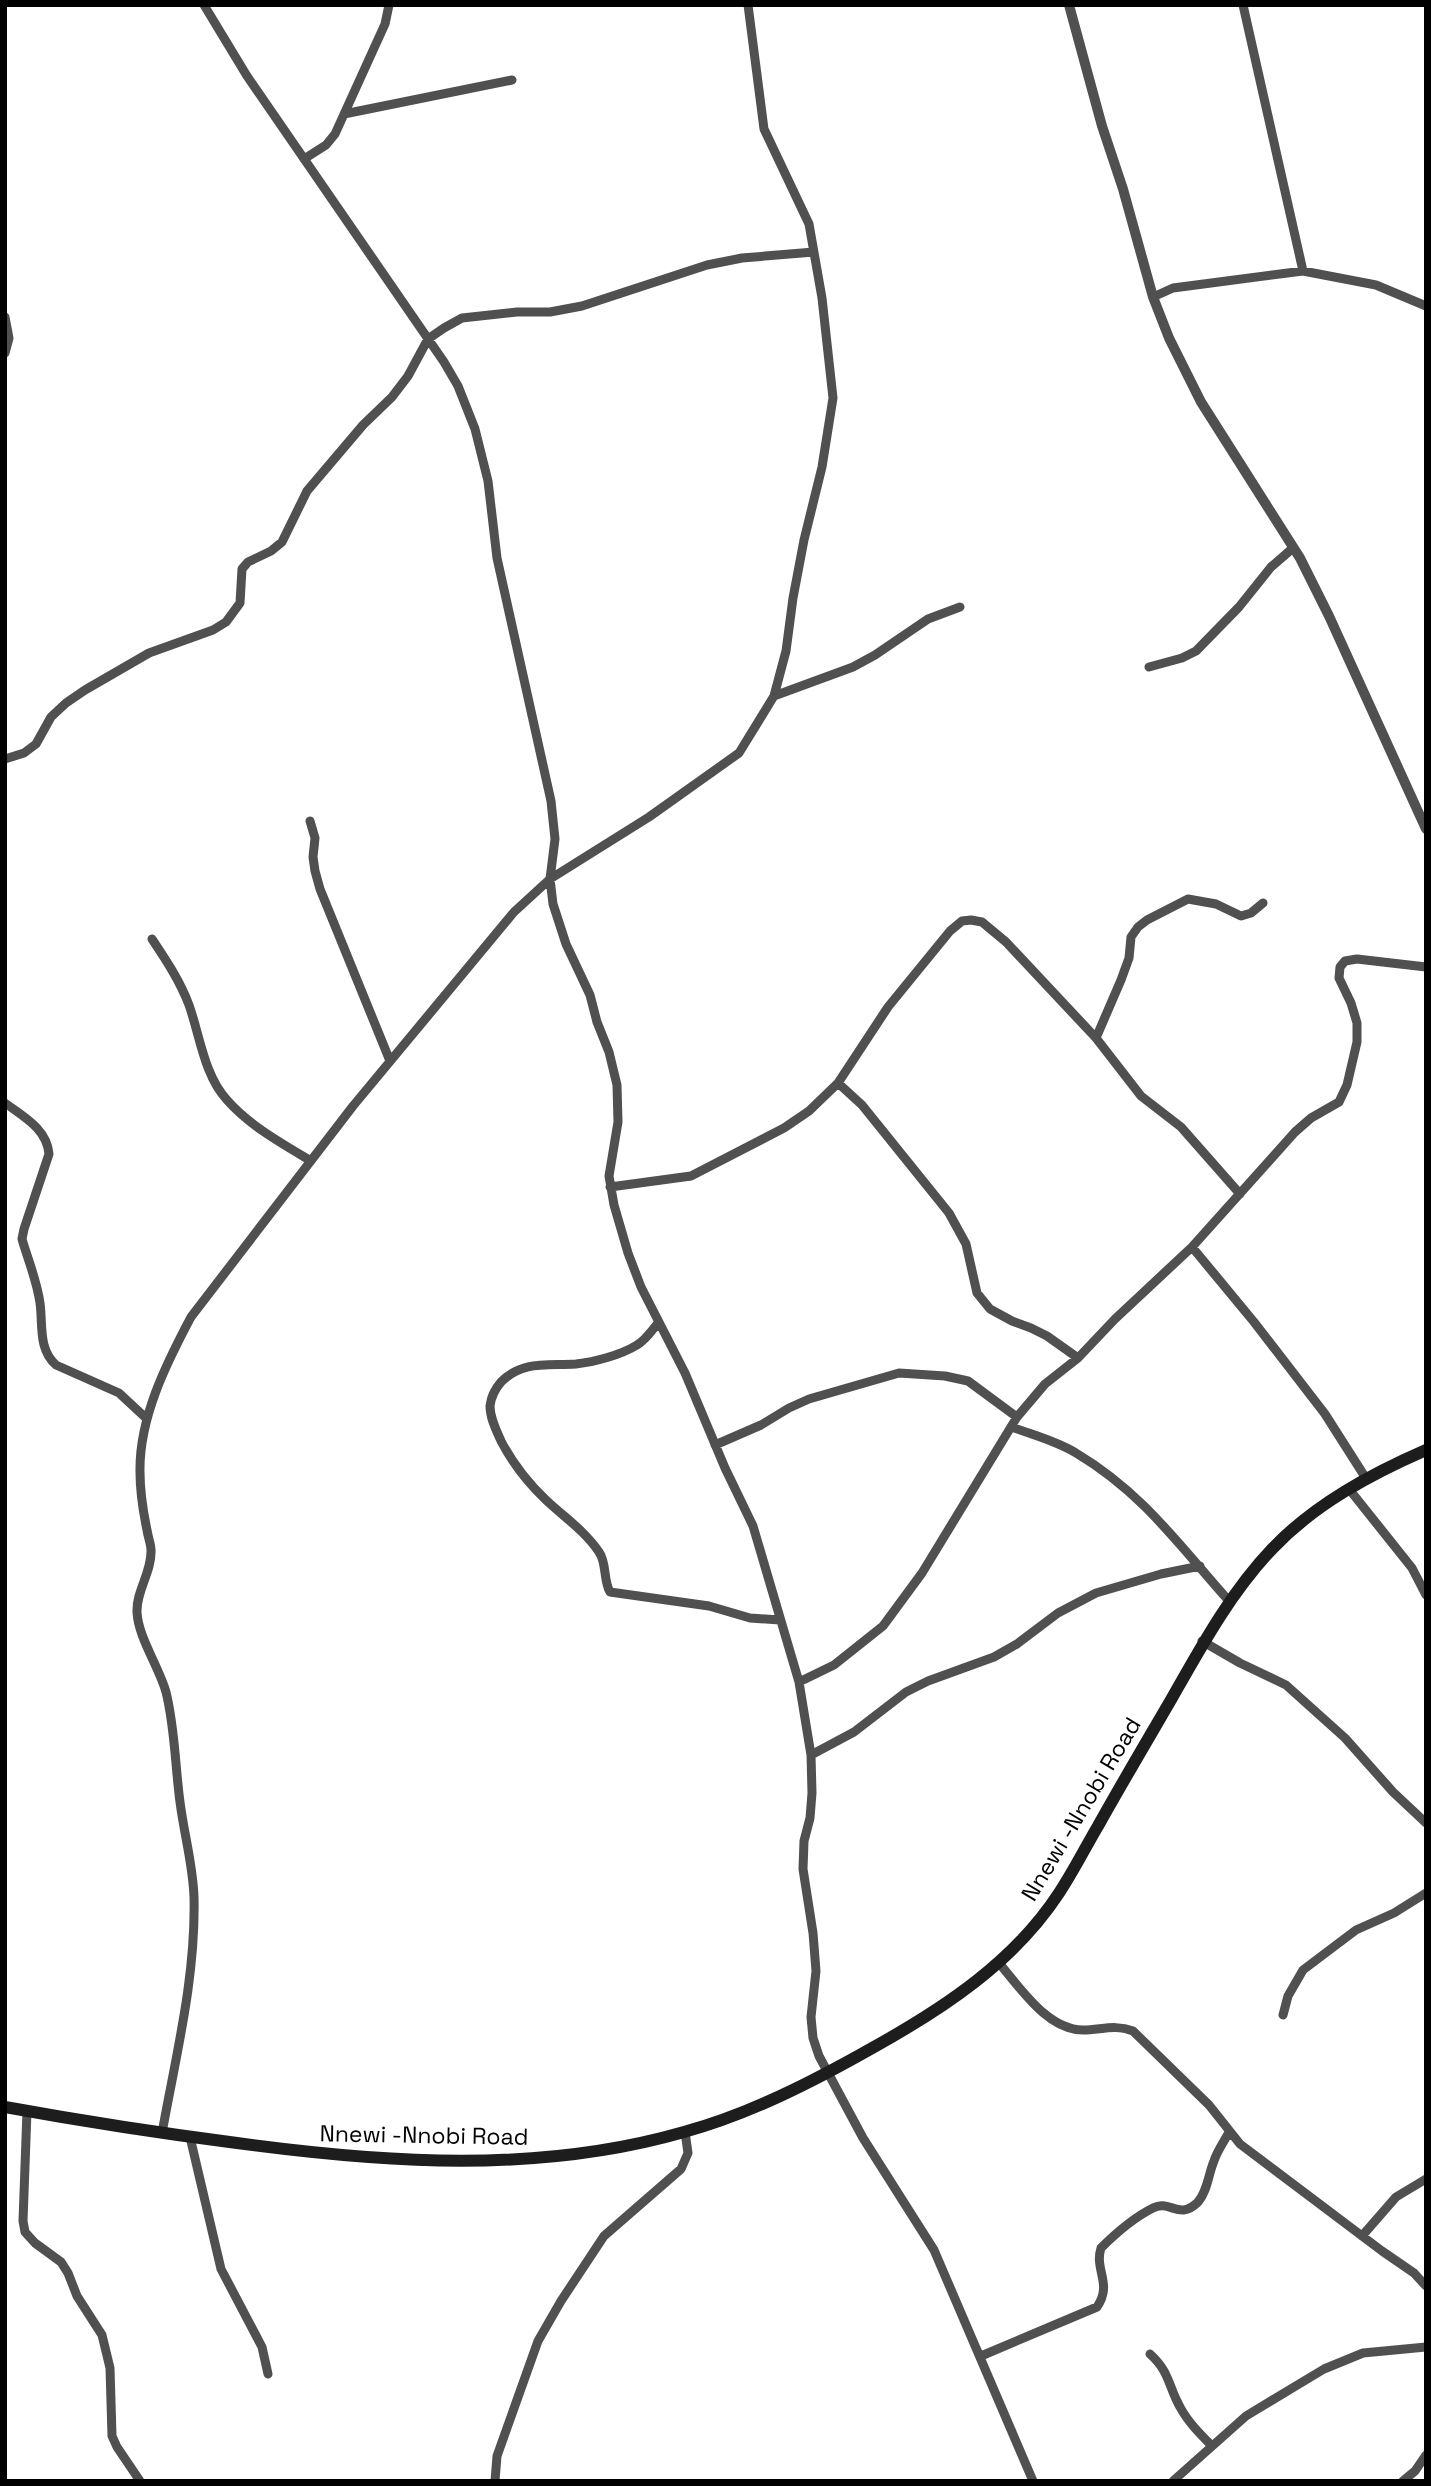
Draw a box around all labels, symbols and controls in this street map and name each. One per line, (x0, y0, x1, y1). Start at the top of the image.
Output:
street label: Nnewi -Nnobi Road (1014, 1712, 1148, 1906)
street label: Nnewi -Nnobi Road (319, 2118, 529, 2152)

